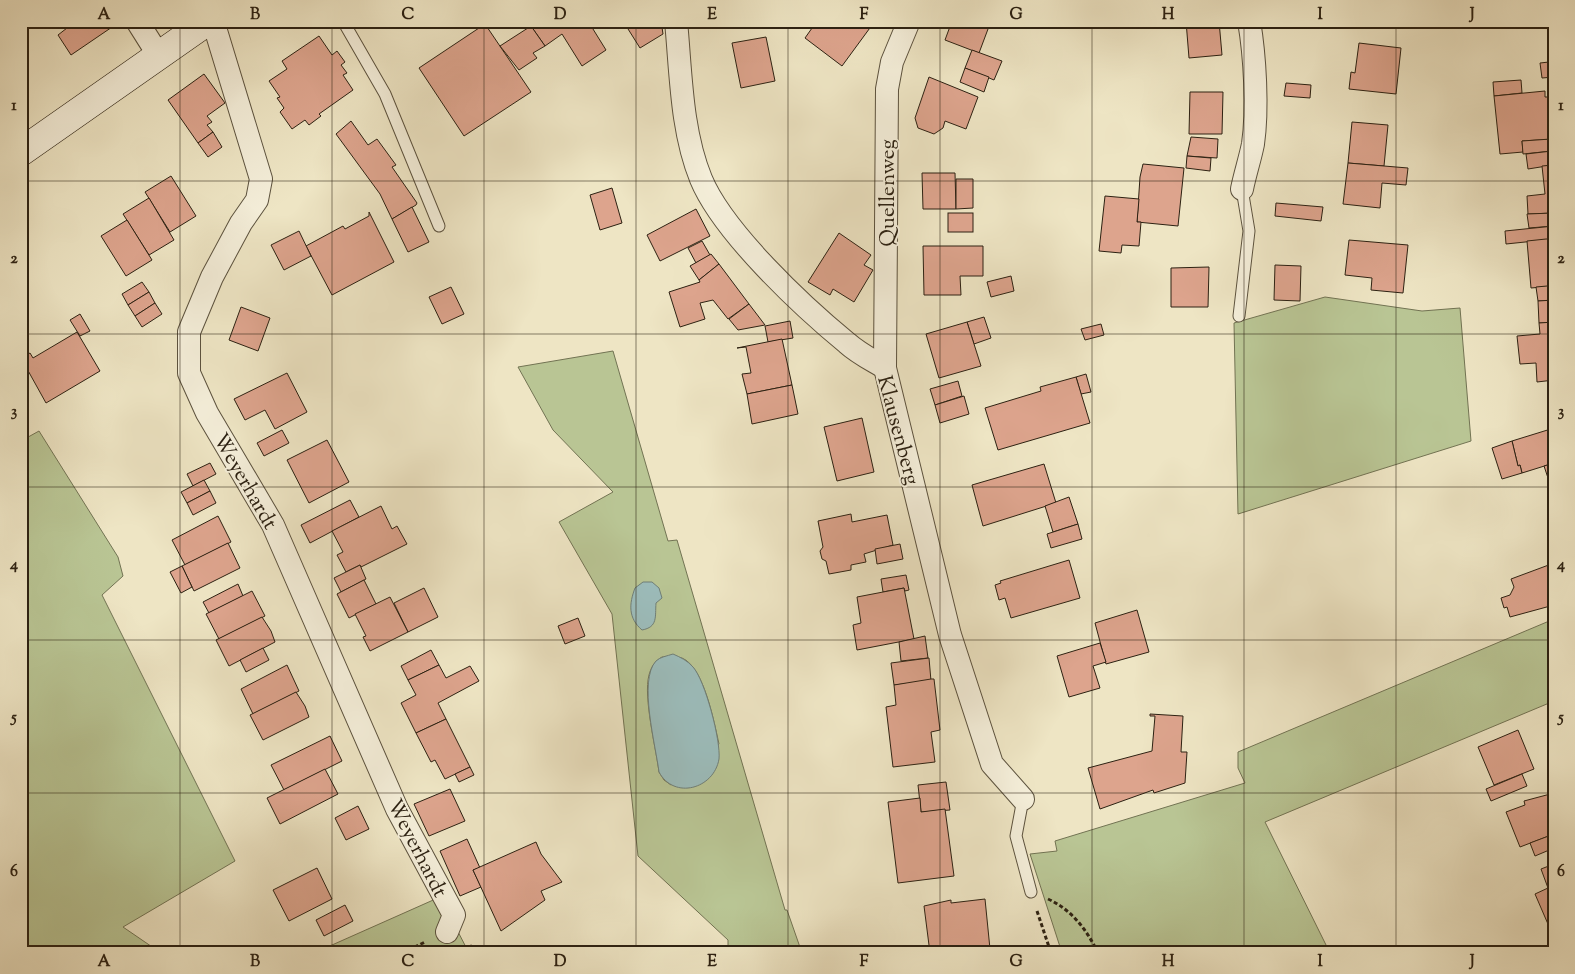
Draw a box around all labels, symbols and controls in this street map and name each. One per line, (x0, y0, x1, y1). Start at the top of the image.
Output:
text: A (98, 4, 111, 27)
text: B (250, 4, 260, 27)
text: C (402, 4, 415, 27)
text: D (554, 4, 567, 27)
text: E (707, 4, 717, 27)
text: F (860, 4, 869, 27)
text: G (1009, 4, 1023, 27)
text: H (1162, 4, 1175, 27)
text: I (1317, 4, 1323, 27)
text: J (1468, 4, 1475, 27)
text: 1 (11, 95, 17, 118)
text: 1 (1558, 95, 1564, 118)
street label: Quellenweg (874, 139, 904, 247)
text: 2 (10, 248, 18, 271)
text: 2 (1557, 248, 1565, 271)
street label: Klausenberg (868, 372, 926, 489)
text: 3 (11, 401, 18, 424)
text: 3 (1558, 401, 1565, 424)
street label: Weyerhardt (205, 428, 284, 536)
text: 4 (9, 554, 18, 577)
text: 4 (1556, 554, 1565, 577)
text: 5 (9, 707, 17, 730)
text: 5 (1556, 707, 1564, 730)
street label: Weyerhardt (379, 795, 454, 903)
text: 6 (10, 861, 18, 884)
text: 6 (1557, 861, 1565, 884)
text: A (98, 951, 111, 974)
text: B (250, 951, 260, 974)
text: C (402, 951, 415, 974)
text: D (554, 951, 567, 974)
text: E (707, 951, 717, 974)
text: F (860, 951, 869, 974)
text: G (1009, 951, 1023, 974)
text: H (1162, 951, 1175, 974)
text: I (1317, 951, 1323, 974)
text: J (1468, 951, 1475, 974)

